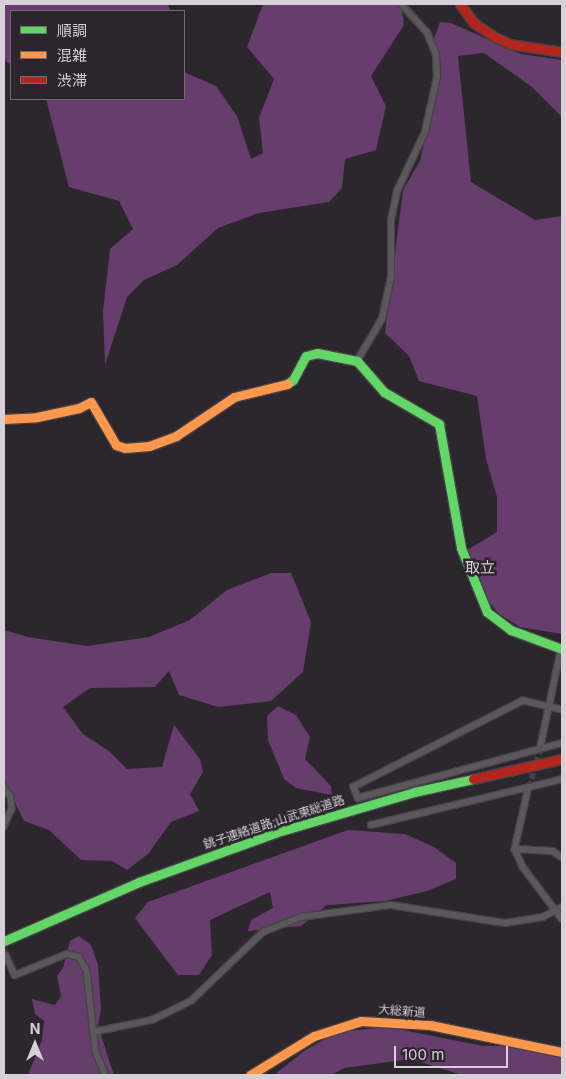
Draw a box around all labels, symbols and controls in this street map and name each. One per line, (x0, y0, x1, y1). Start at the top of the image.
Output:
legend (10, 10, 185, 100)
text: 順調 (57, 21, 87, 40)
text: 混雑 (57, 46, 87, 65)
text: 渋滞 (57, 71, 87, 90)
district label: 取立 (465, 559, 495, 577)
street label: 銚子連絡道路;山武東総道路 (202, 792, 346, 852)
street label: 大総新道 (378, 1002, 426, 1020)
north arrow (10, 1019, 60, 1069)
text: N (30, 1020, 40, 1037)
scale bar (396, 1036, 510, 1068)
text: 100 m (402, 1045, 444, 1064)

